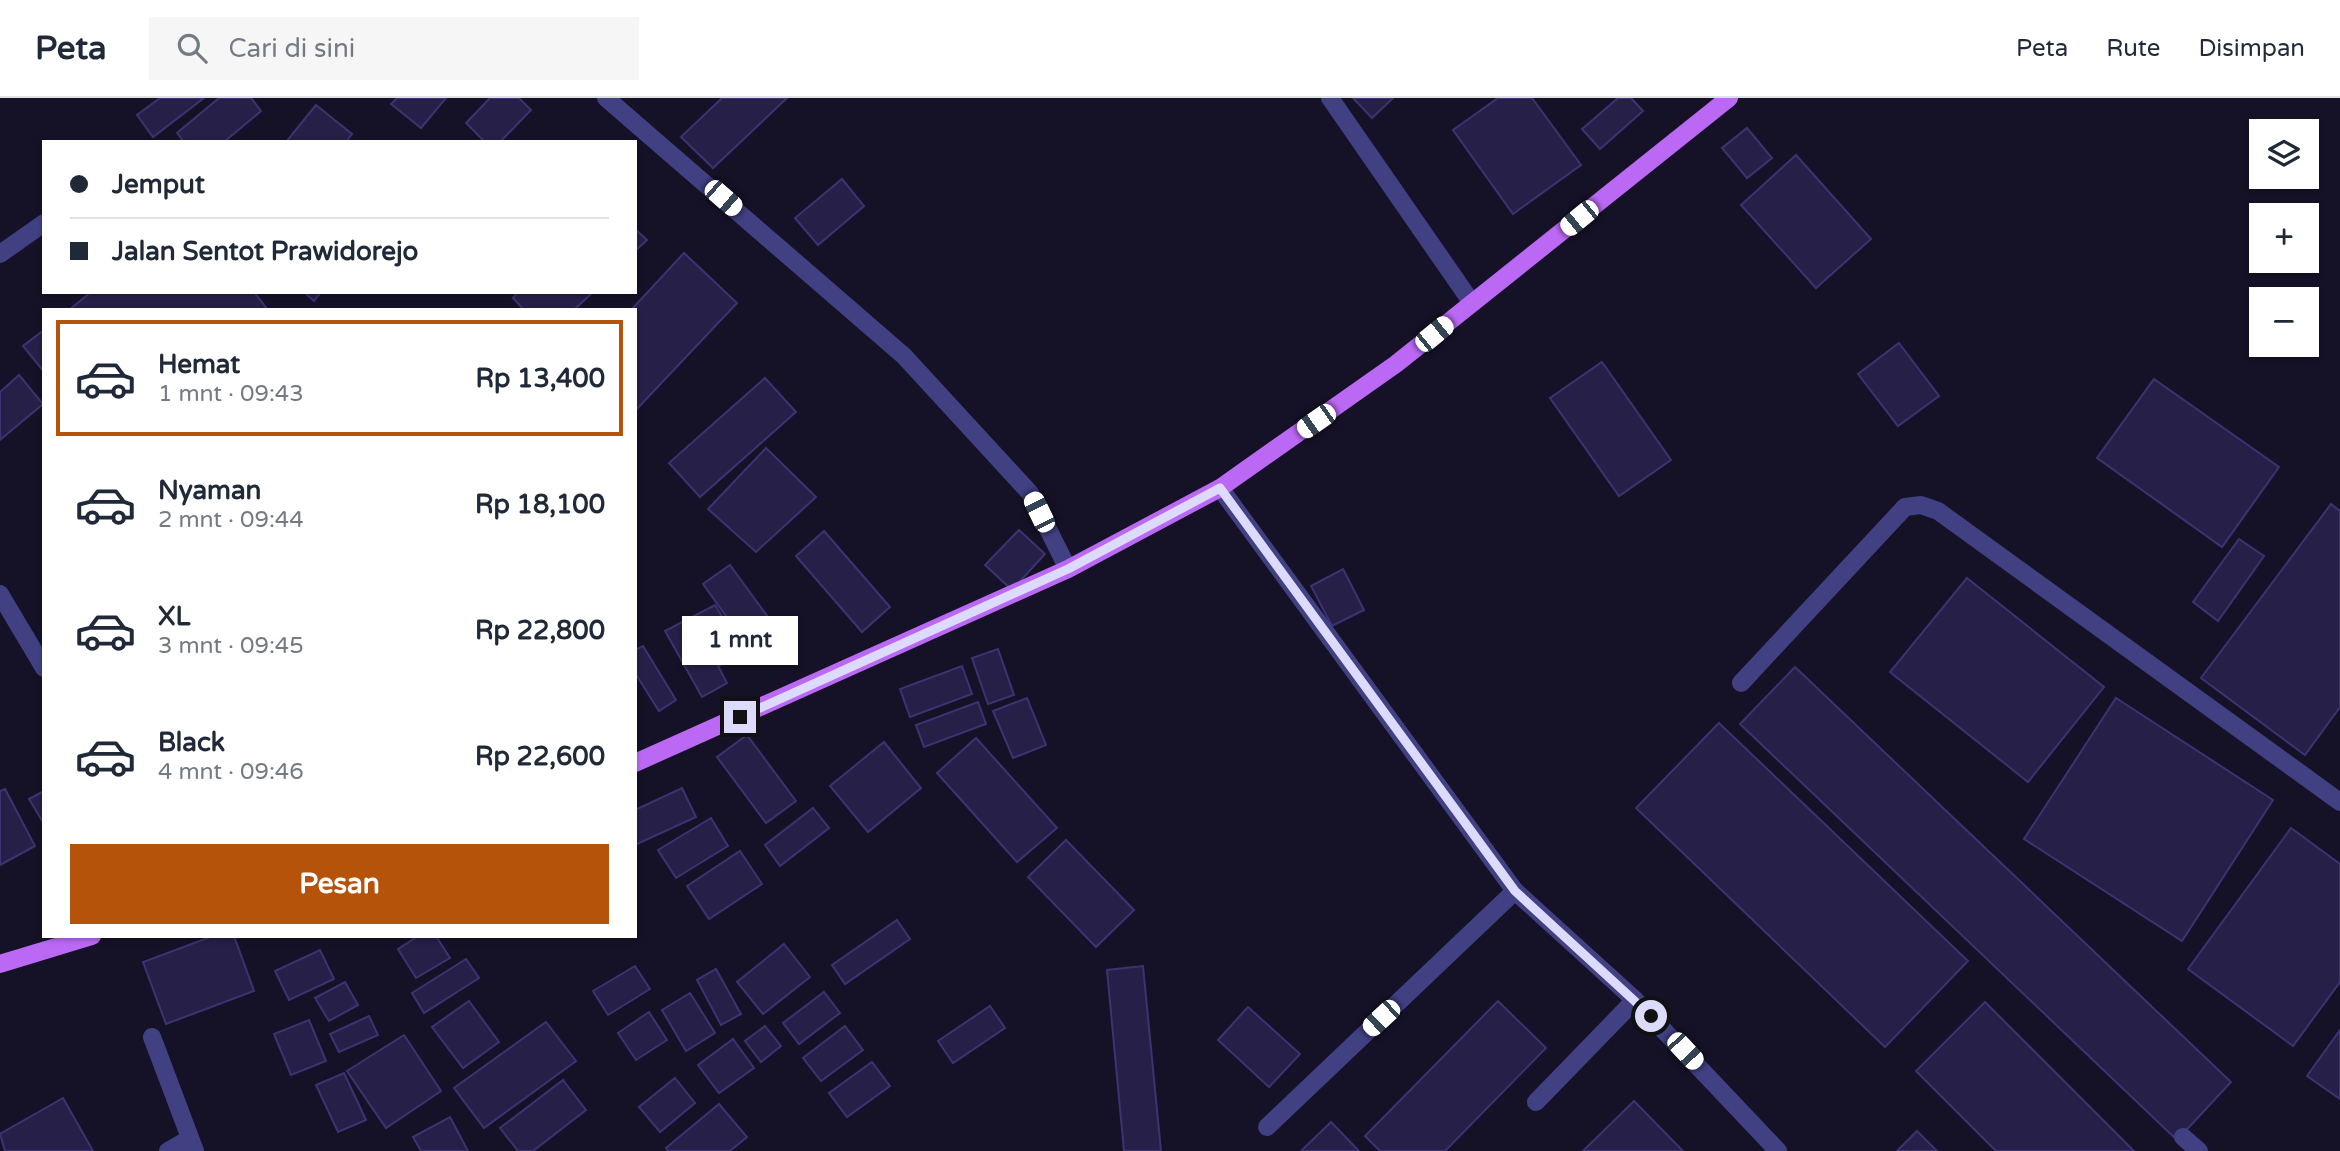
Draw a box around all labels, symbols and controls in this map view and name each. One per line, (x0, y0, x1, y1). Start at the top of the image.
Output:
search box (149, 17, 639, 80)
text: Peta (35, 29, 107, 68)
icon: search (173, 29, 211, 67)
text: Cari di sini (229, 33, 355, 64)
text: Peta (2016, 34, 2068, 63)
text: Rute (2106, 34, 2160, 63)
text: Disimpan (2198, 34, 2305, 63)
map controls (2249, 119, 2319, 357)
button: layers (2249, 119, 2319, 189)
text: Jemput (112, 169, 205, 200)
car (701, 176, 746, 220)
car (1557, 197, 1602, 239)
button: + (2249, 203, 2319, 273)
text: Jalan Sentot Prawidorejo (112, 236, 418, 267)
button: − (2249, 287, 2319, 357)
car (1412, 313, 1457, 355)
icon: car (74, 347, 137, 410)
text: Hemat (158, 349, 240, 380)
text: Rp 13,400 (475, 363, 605, 394)
text: 1 mnt · 09:43 (158, 380, 304, 408)
car (1293, 400, 1340, 442)
icon: car (74, 473, 137, 536)
text: Nyaman (158, 475, 261, 506)
text: Rp 18,100 (475, 489, 605, 520)
car (1021, 489, 1058, 535)
text: 2 mnt · 09:44 (158, 506, 304, 534)
icon: car (74, 599, 137, 662)
text: XL (158, 601, 190, 632)
text: Rp 22,800 (475, 615, 605, 646)
callout: 1 mnt (682, 616, 798, 664)
text: 1 mnt (708, 626, 772, 654)
text: 3 mnt · 09:45 (158, 632, 304, 660)
route end (724, 701, 756, 733)
icon: car (74, 725, 137, 788)
text: Black (158, 727, 225, 758)
text: Rp 22,600 (475, 741, 605, 772)
text: 4 mnt · 09:46 (158, 758, 304, 786)
button: Pesan (70, 844, 609, 924)
car (1359, 996, 1404, 1040)
route start (1635, 1000, 1667, 1032)
car (1663, 1028, 1708, 1074)

